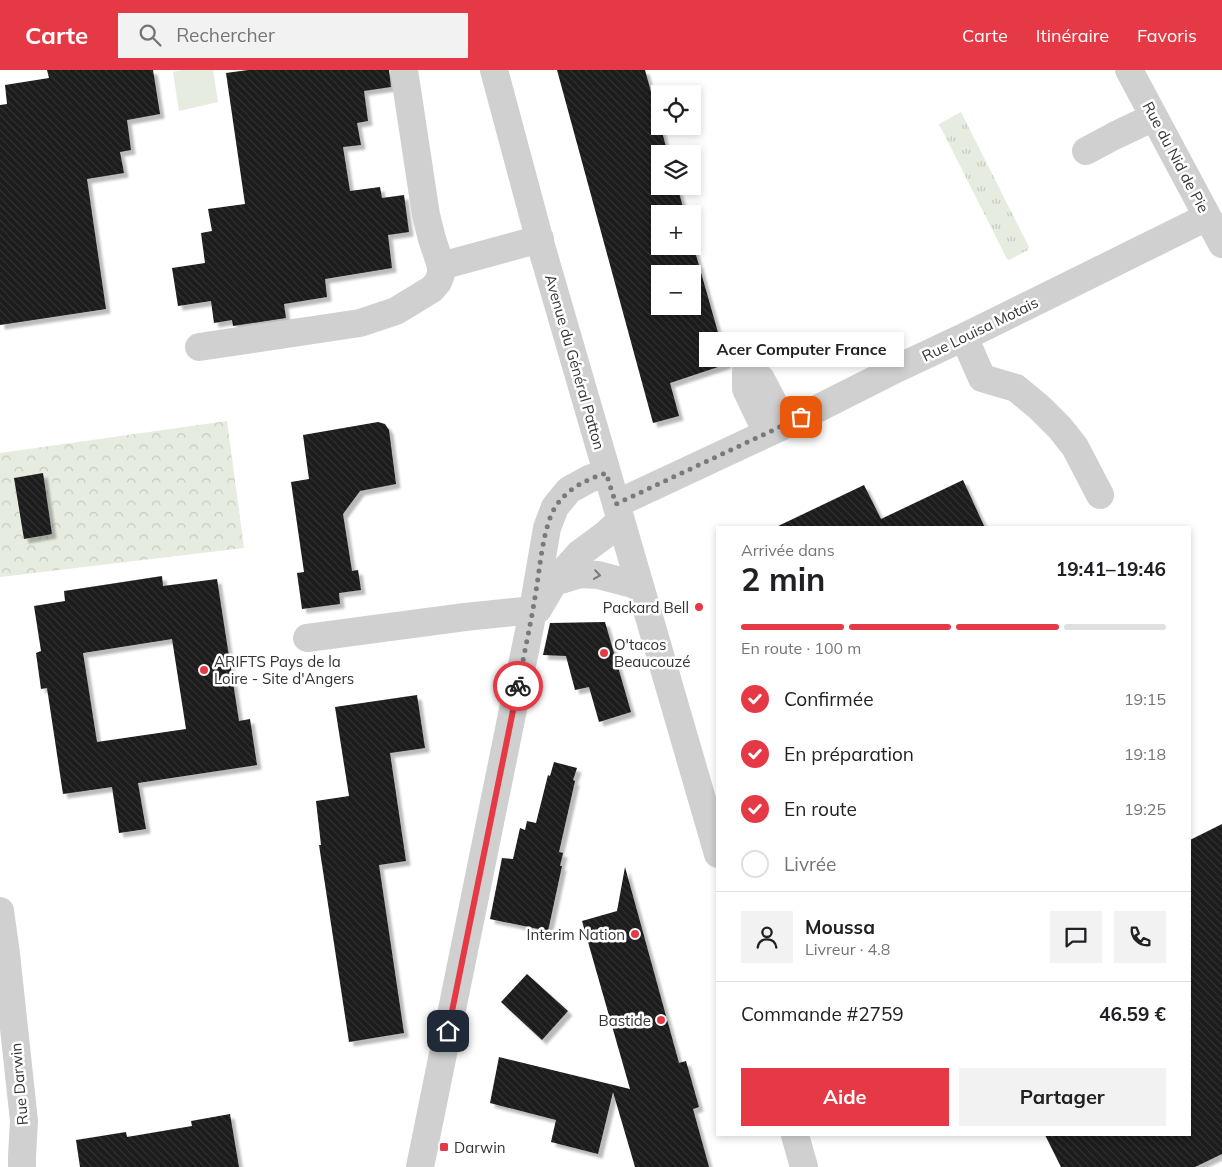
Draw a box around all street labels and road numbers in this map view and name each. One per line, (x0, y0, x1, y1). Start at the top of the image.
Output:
street label: Rue du Nid de Pie (1139, 98, 1213, 216)
street label: Avenue du Général Patton (541, 272, 609, 452)
street label: Rue Louisa Motais (919, 293, 1041, 365)
street label: Rue Darwin (6, 1042, 32, 1126)

